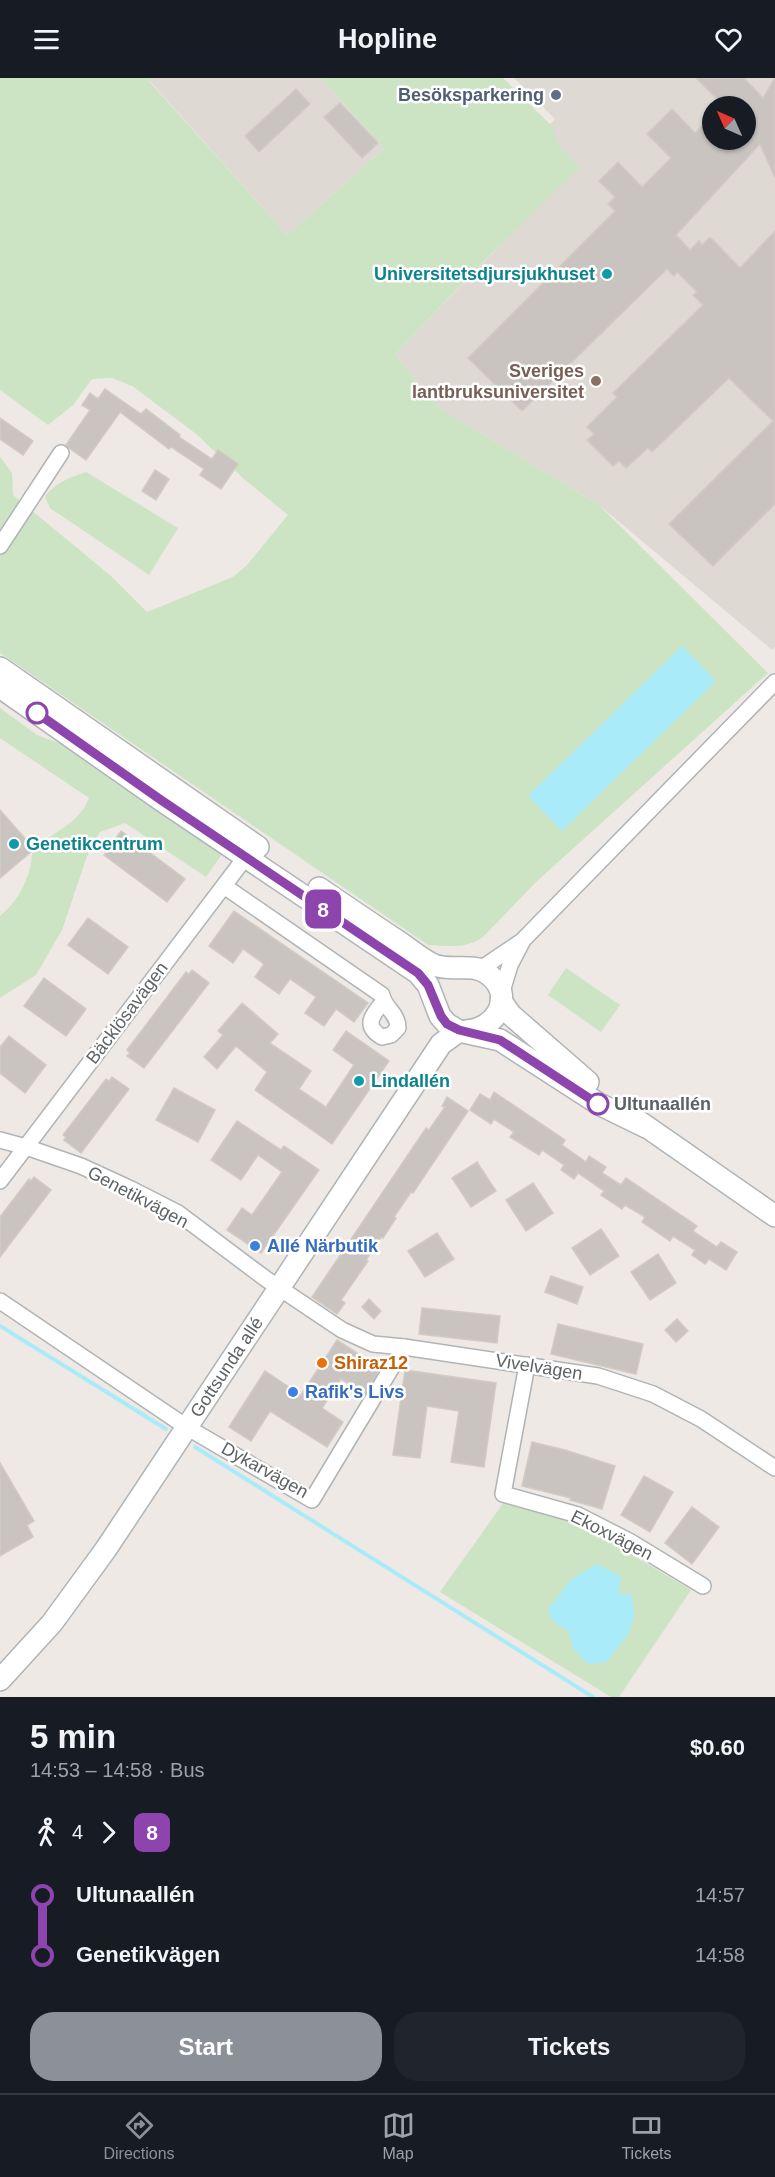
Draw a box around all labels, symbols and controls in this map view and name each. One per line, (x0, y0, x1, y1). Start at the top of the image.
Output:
icon: menu (30, 23, 63, 56)
icon: heart (712, 23, 745, 56)
text: Hopline (338, 24, 437, 54)
place label: Besöksparkering (398, 85, 544, 105)
marker: Besöksparkering (549, 88, 563, 102)
north arrow (702, 96, 756, 150)
map controls (702, 96, 756, 150)
place label: Universitetsdjursjukhuset (374, 264, 595, 284)
marker: Universitetsdjursjukhuset (600, 267, 614, 281)
place label: Sveriges lantbruksuniversitet (412, 361, 584, 402)
marker: Sveriges lantbruksuniversitet (589, 374, 603, 388)
unlabelled marker (26, 702, 48, 724)
place label: Genetikcentrum (26, 834, 163, 854)
marker: Genetikcentrum (7, 837, 21, 851)
line badge: 8 (304, 890, 342, 928)
text: 8 (317, 898, 329, 921)
street label: Bäcklösavägen (82, 958, 172, 1068)
place label: Lindallén (371, 1071, 450, 1091)
marker: Lindallén (352, 1074, 366, 1088)
marker: Ultunaallén (587, 1093, 609, 1115)
place label: Ultunaallén (614, 1094, 711, 1114)
street label: Genetikvägen (84, 1162, 192, 1232)
place label: Allé Närbutik (267, 1236, 379, 1256)
marker: Allé Närbutik (248, 1239, 262, 1253)
street label: Gottsunda allé (186, 1313, 267, 1421)
street label: Vivelvägen (494, 1350, 584, 1384)
place label: Shiraz12 (334, 1353, 408, 1373)
marker: Shiraz12 (315, 1356, 329, 1370)
place label: Rafik's Livs (305, 1382, 404, 1402)
marker: Rafik's Livs (286, 1385, 300, 1399)
street label: Dykarvägen (218, 1438, 312, 1502)
street label: Ekoxvägen (568, 1506, 656, 1564)
text: 5 min (30, 1718, 116, 1755)
text: $0.60 (690, 1735, 745, 1760)
text: 14:53 – 14:58 · Bus (30, 1759, 205, 1781)
icon: walk (30, 1816, 63, 1849)
icon: forward (92, 1816, 125, 1849)
text: 4 (72, 1821, 83, 1843)
text: 8 (146, 1821, 158, 1844)
text: Ultunaallén (76, 1882, 195, 1907)
text: 14:57 (695, 1884, 745, 1906)
text: Genetikvägen (76, 1942, 220, 1967)
text: 14:58 (695, 1944, 745, 1966)
button: Start (30, 2012, 382, 2081)
button: Tickets (394, 2012, 745, 2081)
tab: Directions (103, 2109, 175, 2163)
tab: Map (382, 2109, 415, 2163)
tab: Tickets (621, 2109, 672, 2163)

